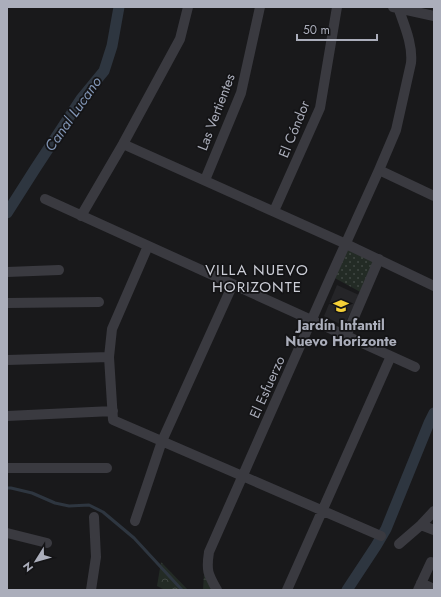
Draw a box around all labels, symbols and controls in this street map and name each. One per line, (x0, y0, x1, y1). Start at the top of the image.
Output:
scale bar (297, 16, 377, 42)
text: 50 m (303, 21, 330, 39)
street label: Las Vertientes (192, 70, 240, 153)
water label: Canal Lucano (39, 72, 107, 156)
street label: El Cóndor (273, 97, 315, 161)
district label: VILLA NUEVO HORIZONTE (205, 259, 309, 298)
school or university icon: Jardín Infantil Nuevo Horizonte (332, 297, 350, 315)
place label: Jardín Infantil Nuevo Horizonte (285, 315, 397, 351)
street label: El Esfuerzo (244, 352, 290, 421)
north arrow (16, 541, 56, 581)
text: N (19, 559, 37, 575)

